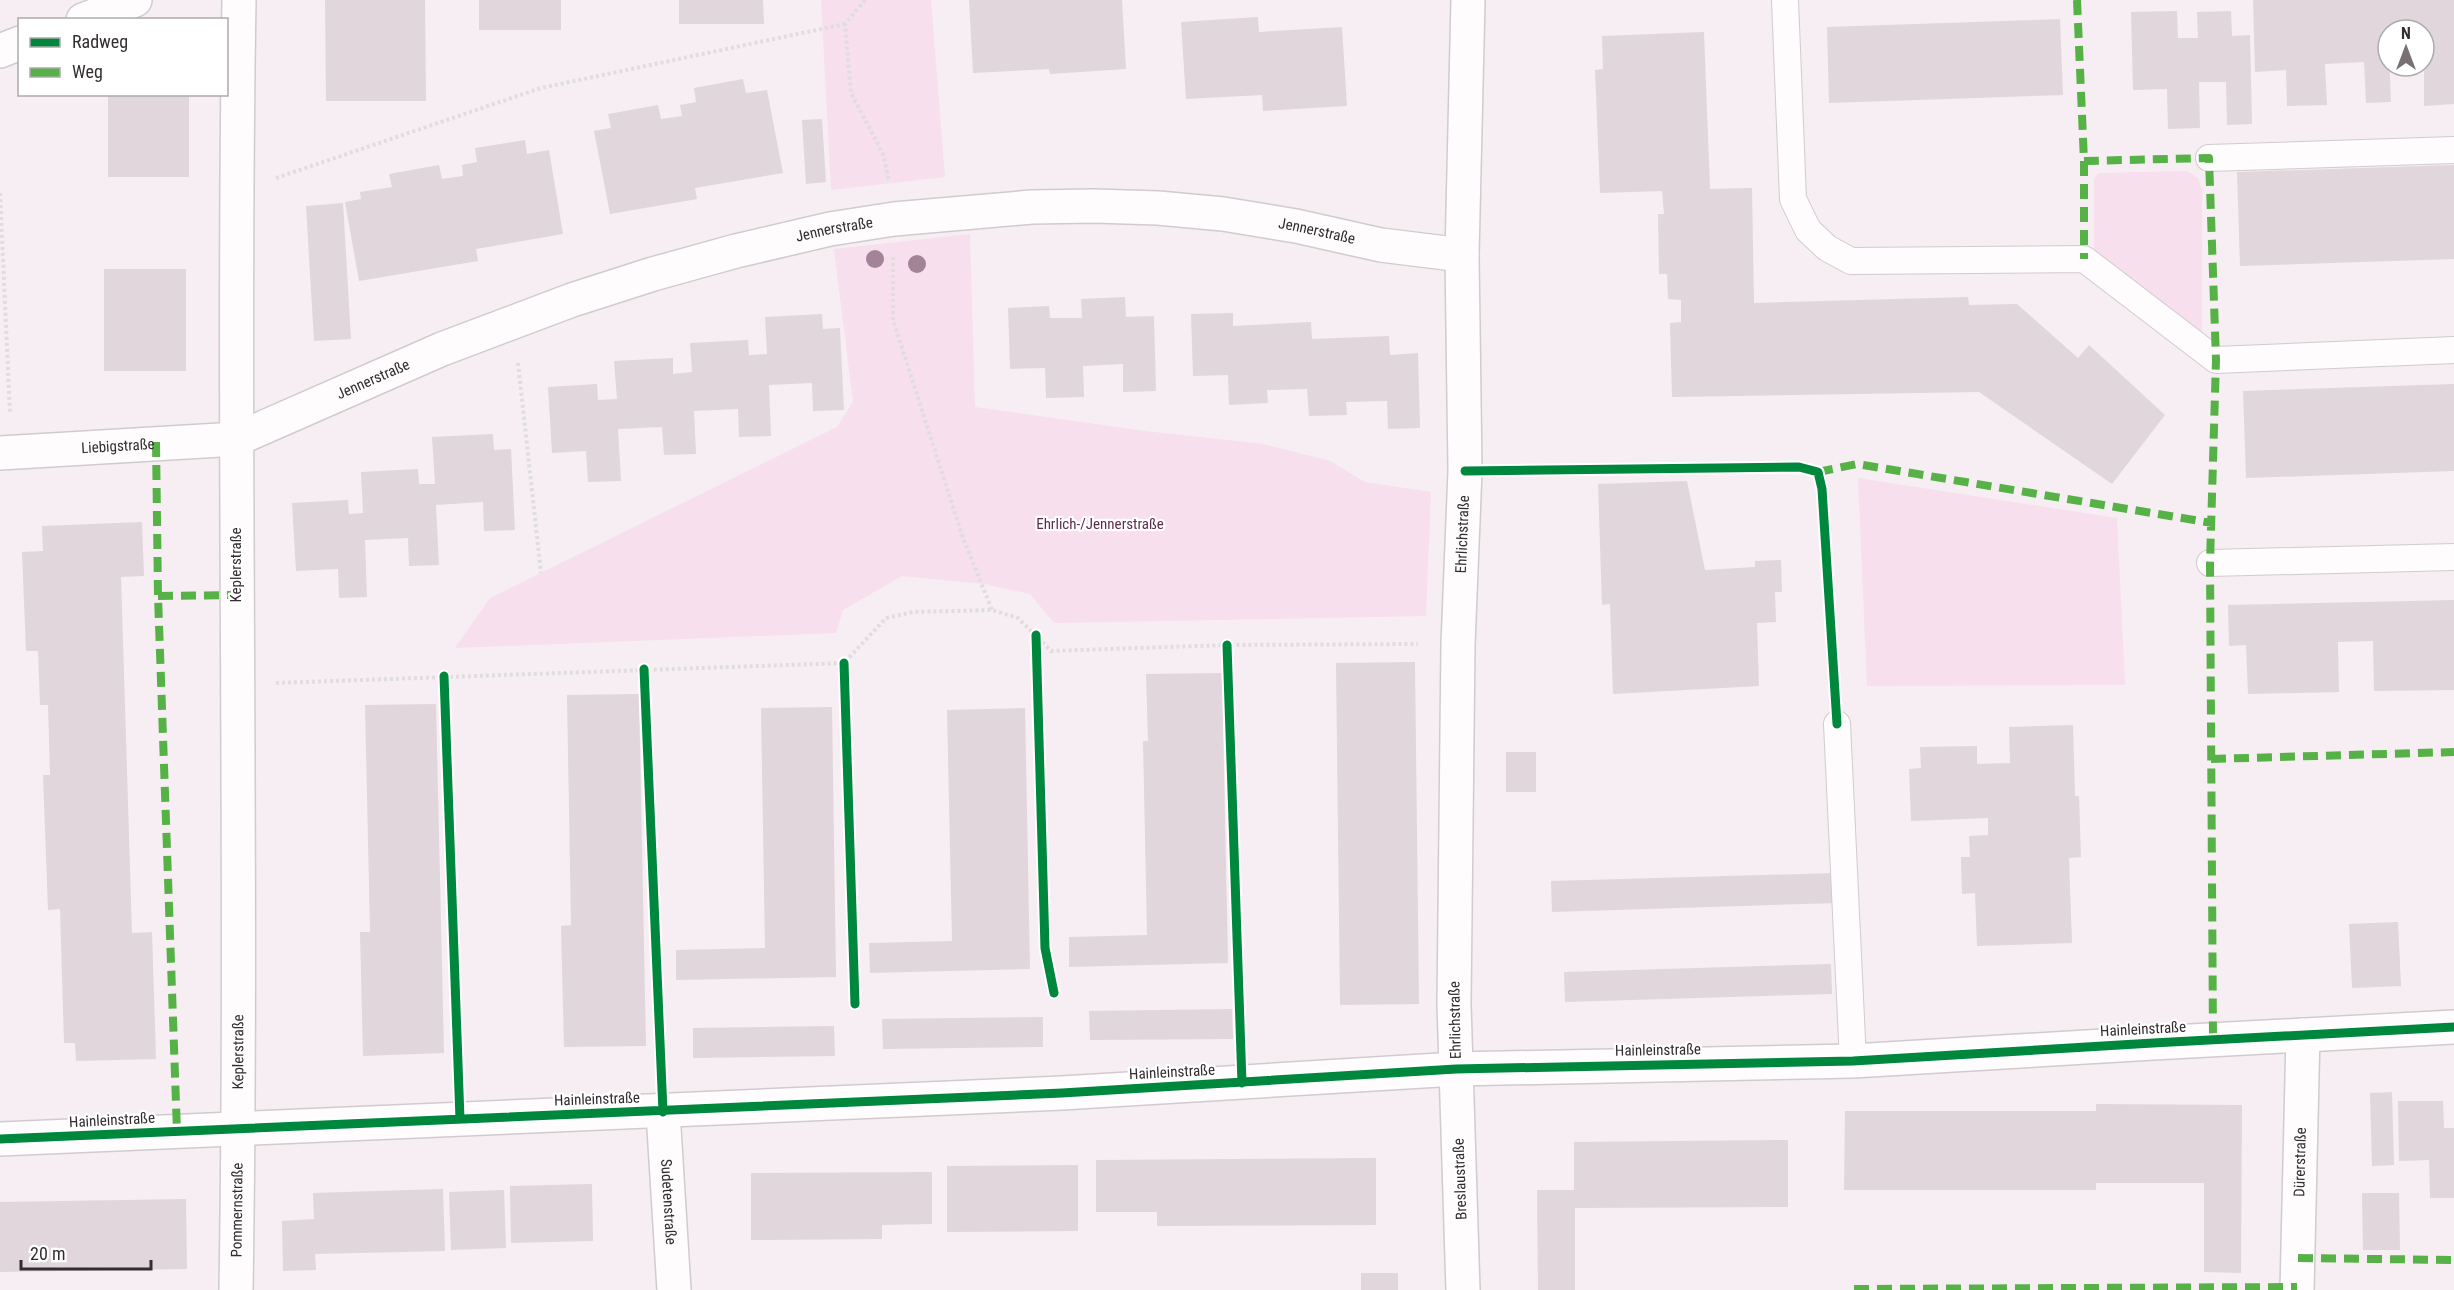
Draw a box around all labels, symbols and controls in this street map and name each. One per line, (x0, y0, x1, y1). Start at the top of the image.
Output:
legend (18, 18, 228, 96)
north arrow (2376, 18, 2436, 78)
text: N (2401, 24, 2411, 43)
text: Radweg (72, 31, 128, 52)
text: Weg (72, 61, 103, 82)
street label: Jennerstraße (794, 213, 874, 246)
street label: Jennerstraße (1277, 214, 1357, 248)
street label: Jennerstraße (334, 355, 412, 403)
street label: Liebigstraße (81, 435, 155, 457)
street label: Ehrlichstraße (1452, 495, 1473, 574)
park label: Ehrlich-/Jennerstraße (1036, 515, 1164, 533)
street label: Keplerstraße (227, 527, 245, 603)
street label: Ehrlichstraße (1445, 981, 1465, 1059)
street label: Keplerstraße (229, 1014, 247, 1090)
street label: Hainleinstraße (2100, 1018, 2186, 1040)
street label: Hainleinstraße (1615, 1040, 1701, 1060)
street label: Hainleinstraße (1129, 1061, 1215, 1083)
street label: Hainleinstraße (554, 1089, 640, 1109)
street label: Hainleinstraße (69, 1109, 155, 1131)
street label: Dürerstraße (2290, 1127, 2310, 1197)
street label: Breslaustraße (1450, 1138, 1470, 1220)
street label: Sudetenstraße (657, 1158, 680, 1245)
street label: Pommernstraße (227, 1162, 247, 1258)
scale bar (21, 1233, 152, 1271)
text: 20 m (30, 1243, 65, 1264)

